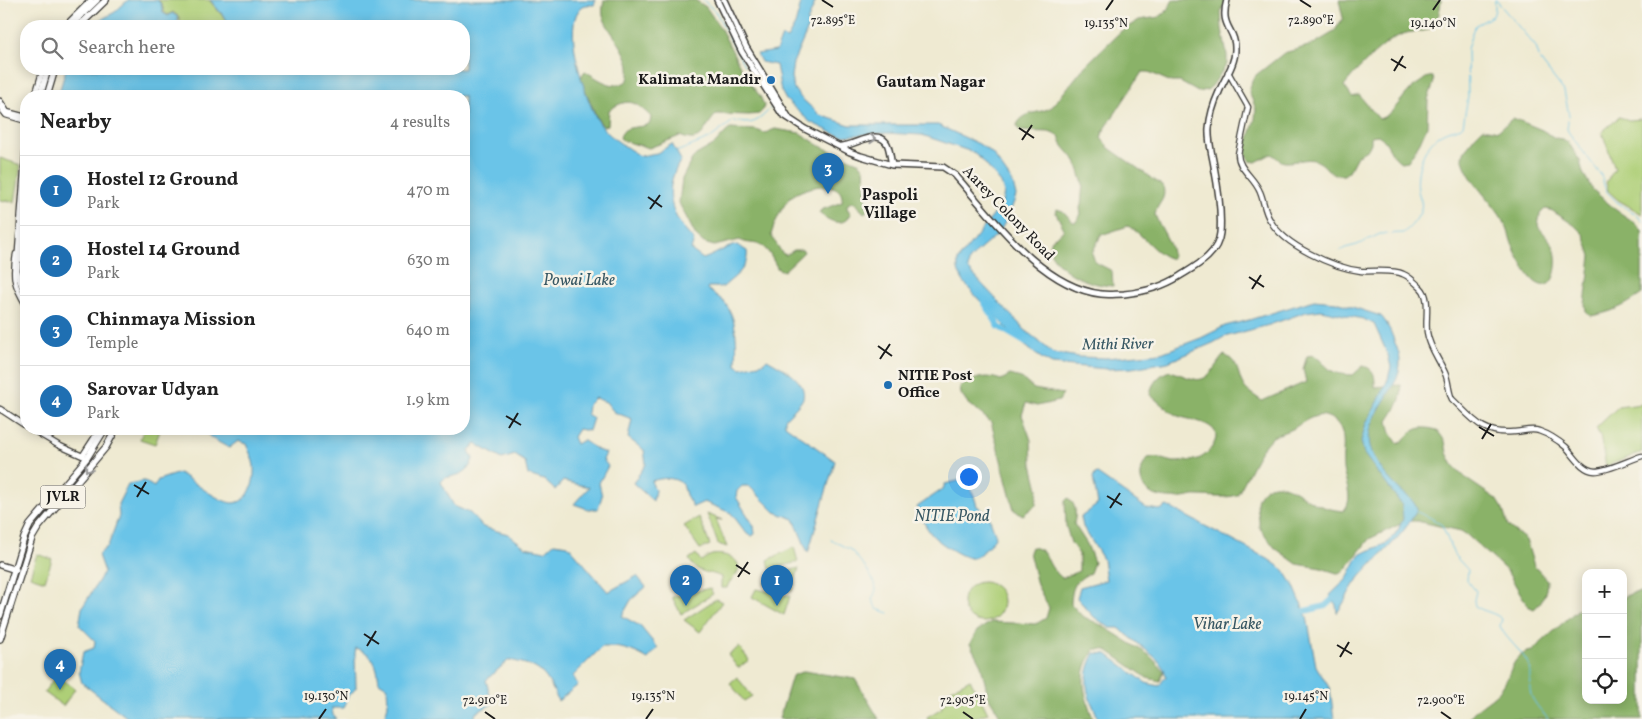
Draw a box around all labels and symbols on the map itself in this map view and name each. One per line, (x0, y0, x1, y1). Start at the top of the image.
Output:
text: 72.895°E (811, 13, 855, 29)
text: 72.890°E (1288, 13, 1334, 29)
text: 19.135°N (1084, 16, 1128, 32)
text: 19.140°N (1410, 16, 1456, 32)
place label: Kalimata Mandir (638, 70, 761, 91)
district label: Gautam Nagar (877, 72, 986, 94)
marker: Kalimata Mandir (765, 74, 777, 86)
one-way arrow (870, 133, 878, 144)
pin: 3 (812, 153, 844, 194)
street label: Aarey Colony Road (957, 162, 1059, 266)
district label: Paspoli Village (862, 185, 919, 225)
water label: Powai Lake (543, 270, 615, 292)
water label: Mithi River (1081, 333, 1155, 357)
place label: NITIE Post Office (898, 366, 972, 404)
marker: NITIE Post Office (882, 379, 894, 391)
one-way arrow (85, 463, 94, 472)
your location (956, 464, 982, 490)
road number: JVLR (40, 486, 86, 508)
water label: NITIE Pond (914, 506, 990, 528)
pin: 2 (670, 565, 702, 606)
pin: 1 (761, 565, 793, 606)
water label: Vihar Lake (1193, 614, 1261, 636)
pin: 4 (44, 649, 76, 690)
text: 19.130°N (304, 689, 348, 705)
text: 19.135°N (631, 689, 675, 705)
text: 19.145°N (1284, 689, 1328, 705)
text: 72.910°E (463, 693, 507, 709)
text: 72.905°E (940, 693, 986, 709)
text: 72.900°E (1417, 693, 1465, 709)

